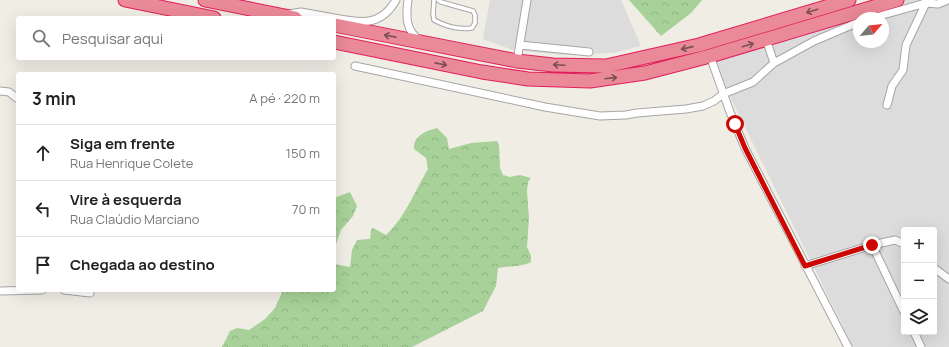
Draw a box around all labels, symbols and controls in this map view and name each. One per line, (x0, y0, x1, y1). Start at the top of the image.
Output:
one-way arrow (806, 8, 819, 15)
north arrow (853, 12, 889, 48)
search box (16, 16, 336, 60)
icon: search (30, 27, 52, 49)
text: Pesquisar aqui (62, 28, 163, 49)
one-way arrow (384, 32, 397, 40)
one-way arrow (741, 41, 754, 48)
one-way arrow (681, 45, 694, 53)
one-way arrow (434, 60, 447, 68)
one-way arrow (553, 62, 566, 69)
one-way arrow (604, 74, 617, 82)
text: 3 min (32, 87, 76, 110)
text: A pé · 220 m (249, 89, 320, 107)
route start (726, 115, 744, 133)
text: Siga em frente (70, 133, 175, 154)
icon: ahead (32, 142, 54, 164)
text: 150 m (286, 144, 320, 162)
text: Rua Henrique Colete (70, 154, 193, 172)
text: Vire à esquerda (70, 189, 182, 210)
icon: left (32, 198, 54, 220)
text: 70 m (292, 200, 320, 218)
text: Rua Claúdio Marciano (70, 210, 199, 228)
map controls (901, 227, 937, 335)
button: + (901, 227, 937, 263)
route end (863, 236, 881, 254)
icon: arrive (32, 254, 54, 276)
text: Chegada ao destino (70, 254, 215, 275)
button: − (901, 263, 937, 299)
button: layers (901, 299, 937, 335)

